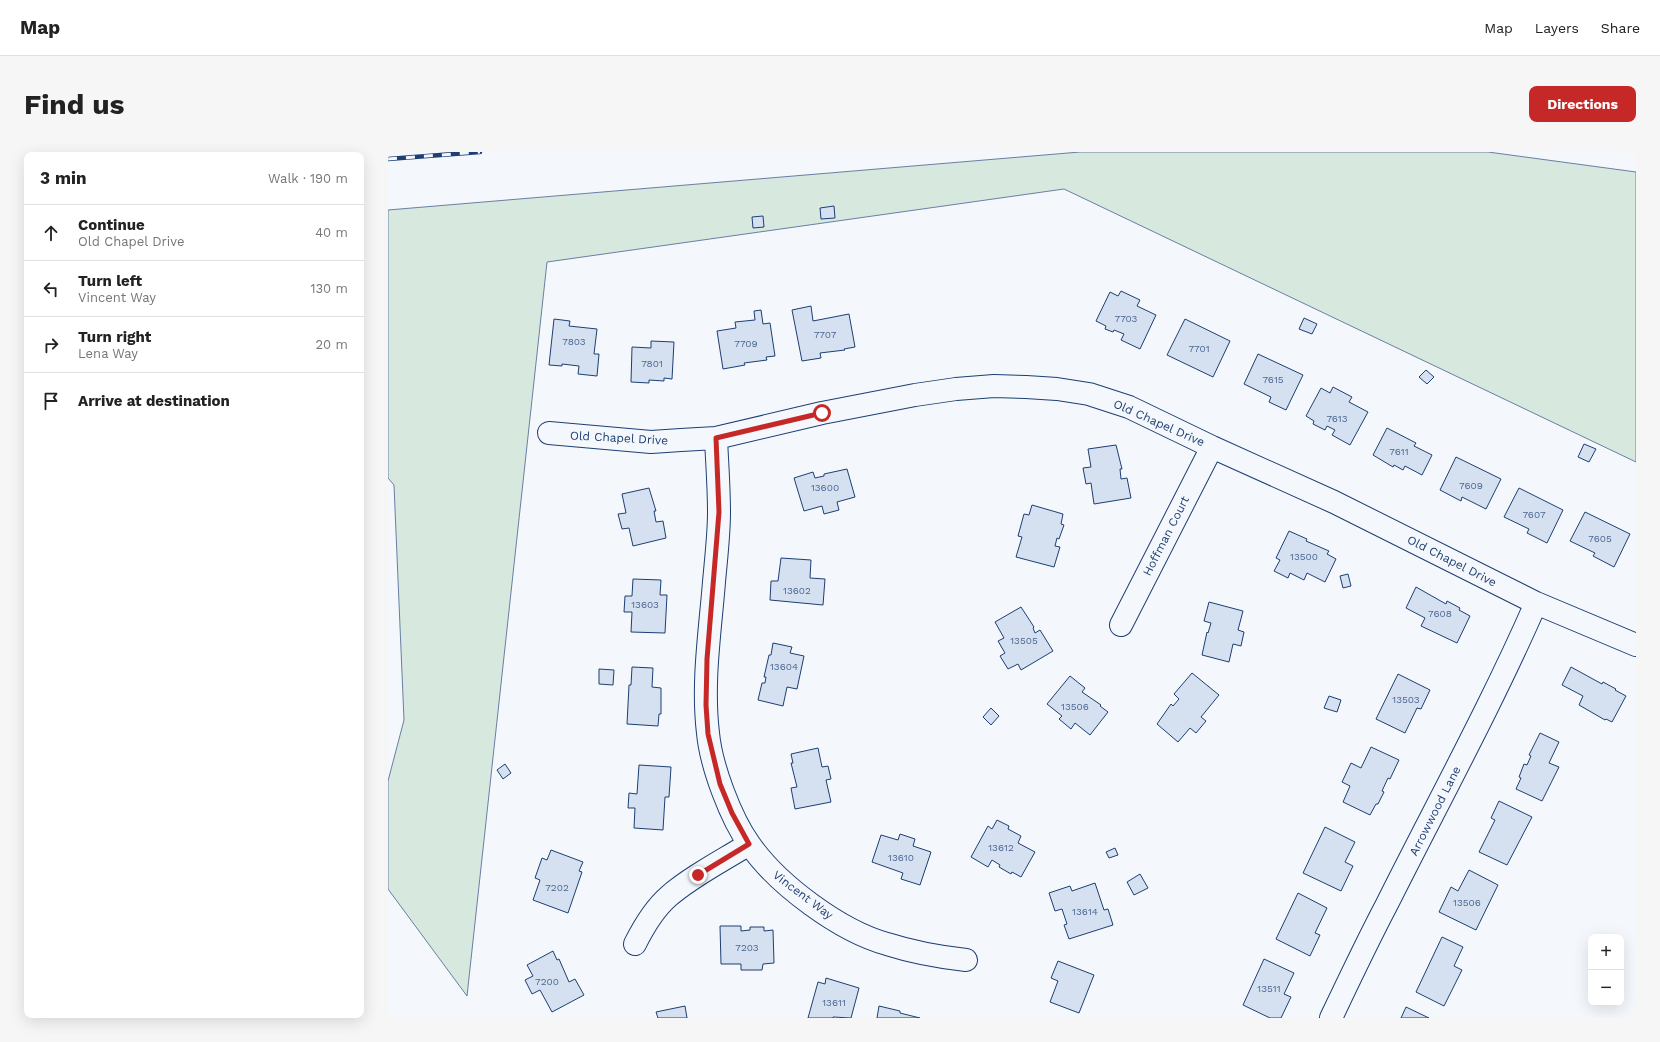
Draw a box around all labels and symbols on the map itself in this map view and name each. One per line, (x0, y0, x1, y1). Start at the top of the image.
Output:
house number: 7703 (1115, 313, 1138, 324)
house number: 7707 (814, 329, 837, 340)
house number: 7803 (562, 336, 586, 347)
house number: 7709 (734, 338, 758, 349)
house number: 7701 (1188, 343, 1210, 354)
house number: 7801 (641, 358, 663, 369)
house number: 7615 (1262, 374, 1284, 385)
street label: Old Chapel Drive (1111, 397, 1207, 449)
route start (813, 404, 831, 422)
house number: 7613 (1326, 413, 1348, 424)
street label: Old Chapel Drive (570, 428, 669, 448)
house number: 7611 (1389, 446, 1409, 457)
house number: 7609 (1459, 480, 1483, 491)
house number: 13600 (811, 482, 839, 493)
street label: Hoffman Court (1140, 494, 1192, 578)
house number: 7607 (1522, 509, 1546, 520)
street label: Old Chapel Drive (1405, 532, 1499, 590)
house number: 7605 (1588, 533, 1612, 544)
house number: 13500 (1290, 551, 1318, 562)
house number: 13602 (783, 585, 811, 596)
house number: 13603 (631, 599, 659, 610)
house number: 7608 (1428, 608, 1452, 619)
house number: 13505 (1010, 635, 1038, 646)
house number: 13604 (770, 661, 798, 672)
house number: 13503 (1392, 694, 1420, 705)
house number: 13506 (1061, 701, 1089, 712)
street label: Arrowwood Lane (1406, 764, 1464, 858)
house number: 13612 (988, 842, 1014, 853)
house number: 13610 (888, 852, 914, 863)
route end (689, 866, 707, 884)
street label: Vincent Way (770, 868, 837, 923)
house number: 7202 (545, 882, 569, 893)
house number: 13506 (1453, 897, 1481, 908)
house number: 13614 (1072, 906, 1098, 917)
house number: 7203 (735, 942, 759, 953)
house number: 7200 (535, 976, 559, 987)
house number: 13511 (1257, 983, 1281, 994)
house number: 13611 (822, 997, 846, 1008)

